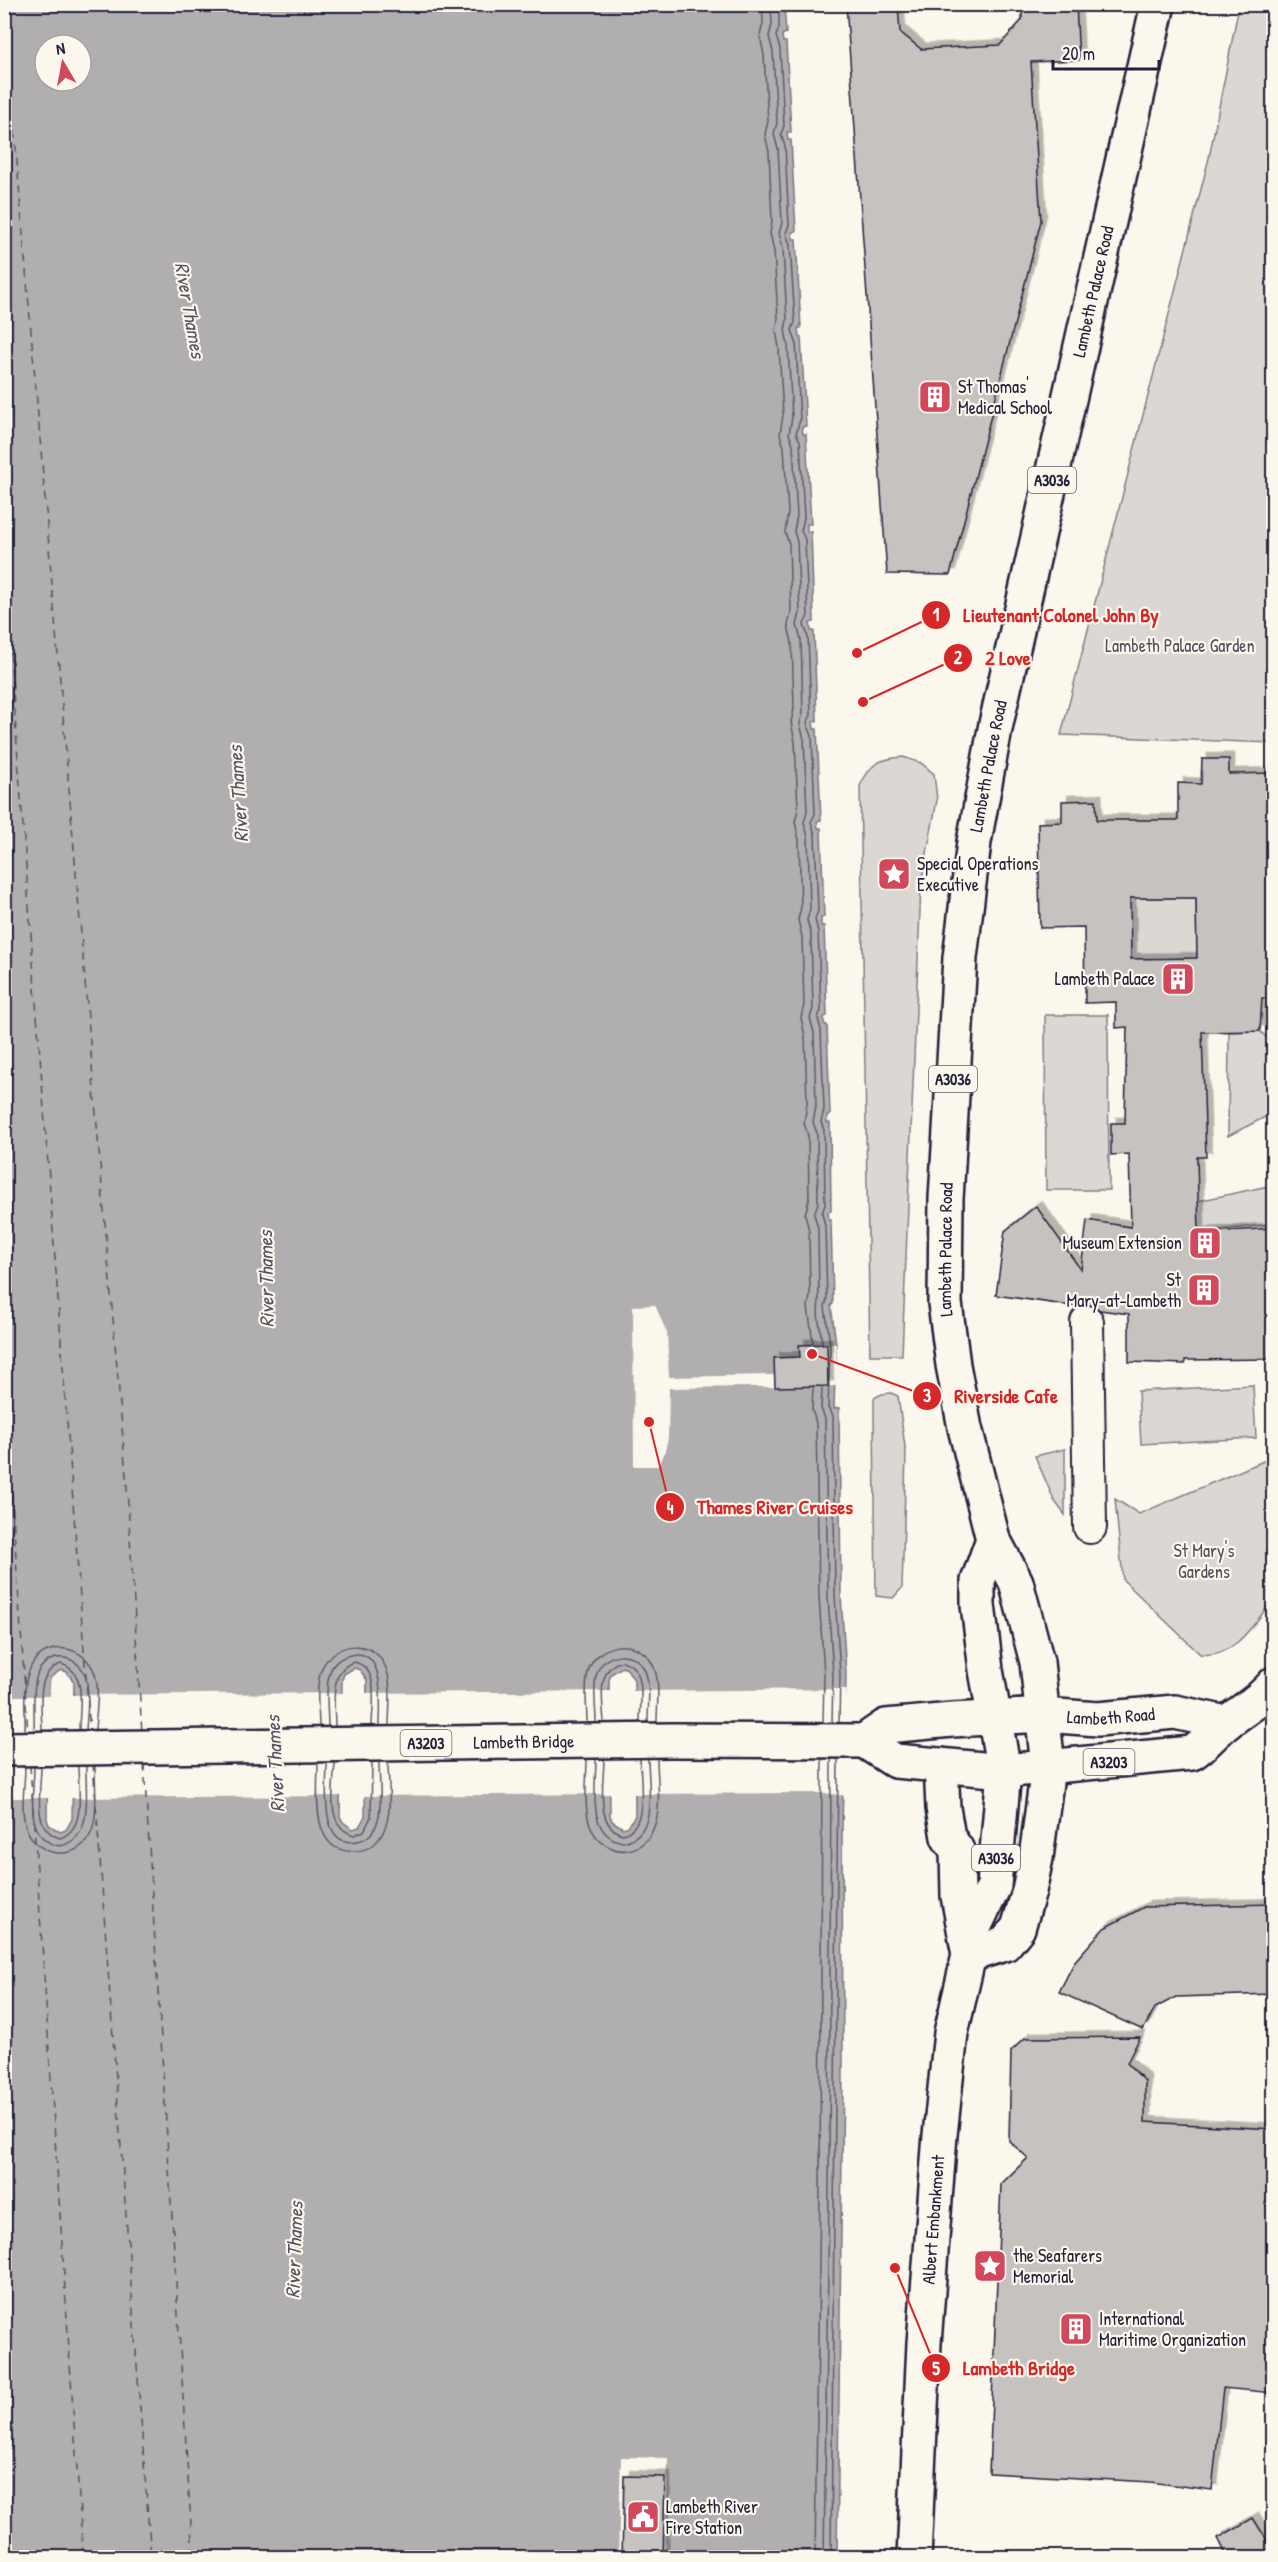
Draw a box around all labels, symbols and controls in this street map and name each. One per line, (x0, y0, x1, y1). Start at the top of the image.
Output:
north arrow (33, 33, 93, 93)
scale bar (1053, 33, 1160, 71)
text: N (54, 37, 67, 60)
text: 20 m (1062, 41, 1095, 66)
street label: Lambeth Palace Road (1066, 223, 1120, 360)
water label: River Thames (169, 260, 213, 362)
place label: St Thomas' Medical School (958, 374, 1052, 420)
building icon: St Thomas' Medical School (917, 379, 953, 415)
road number: A3036 (1028, 467, 1076, 493)
callout: Lieutenant Colonel John By (921, 596, 1171, 634)
text: Lieutenant Colonel John By (963, 601, 1159, 629)
text: 1 (933, 602, 940, 627)
park label: Lambeth Palace Garden (1105, 633, 1255, 658)
callout: 2 Love (943, 639, 1042, 677)
text: 2 Love (985, 644, 1031, 671)
text: 2 (954, 645, 963, 670)
street label: Lambeth Palace Road (963, 698, 1013, 834)
water label: River Thames (221, 743, 254, 843)
place label: Special Operations Executive (917, 851, 1039, 897)
place icon: Special Operations Executive (876, 856, 912, 892)
building icon: Lambeth Palace (1160, 961, 1196, 997)
place label: Lambeth Palace (1055, 966, 1155, 991)
road number: A3036 (929, 1066, 977, 1092)
street label: Lambeth Palace Road (932, 1182, 959, 1318)
building icon: Museum Extension (1187, 1225, 1223, 1261)
water label: River Thames (251, 1228, 280, 1328)
place label: Museum Extension (1063, 1230, 1182, 1255)
place label: St Mary-at-Lambeth (1067, 1267, 1182, 1313)
building icon: St Mary-at-Lambeth (1186, 1272, 1222, 1308)
callout: Riverside Cafe (912, 1377, 1069, 1415)
text: Riverside Cafe (954, 1382, 1058, 1409)
text: 3 (923, 1383, 931, 1408)
callout: Thames River Cruises (655, 1488, 865, 1526)
text: Thames River Cruises (696, 1493, 853, 1520)
text: 4 (667, 1495, 674, 1520)
park label: St Mary's Gardens (1174, 1538, 1234, 1584)
street label: Lambeth Road (1066, 1701, 1156, 1731)
water label: River Thames (258, 1713, 291, 1813)
street label: Lambeth Bridge (473, 1728, 575, 1755)
road number: A3203 (400, 1730, 452, 1756)
road number: A3203 (1084, 1749, 1134, 1775)
road number: A3036 (972, 1845, 1020, 1871)
street label: Albert Embankment (916, 2153, 950, 2285)
water label: River Thames (278, 2199, 309, 2299)
place label: the Seafarers Memorial (1013, 2243, 1102, 2289)
place icon: the Seafarers Memorial (972, 2248, 1008, 2284)
place label: International Maritime Organization (1099, 2306, 1246, 2352)
building icon: International Maritime Organization (1058, 2311, 1094, 2347)
callout: Lambeth Bridge (921, 2349, 1087, 2387)
text: Lambeth Bridge (963, 2354, 1075, 2382)
text: 5 (932, 2356, 940, 2381)
place label: Lambeth River Fire Station (665, 2494, 758, 2540)
public building icon: Lambeth River Fire Station (625, 2499, 661, 2535)

